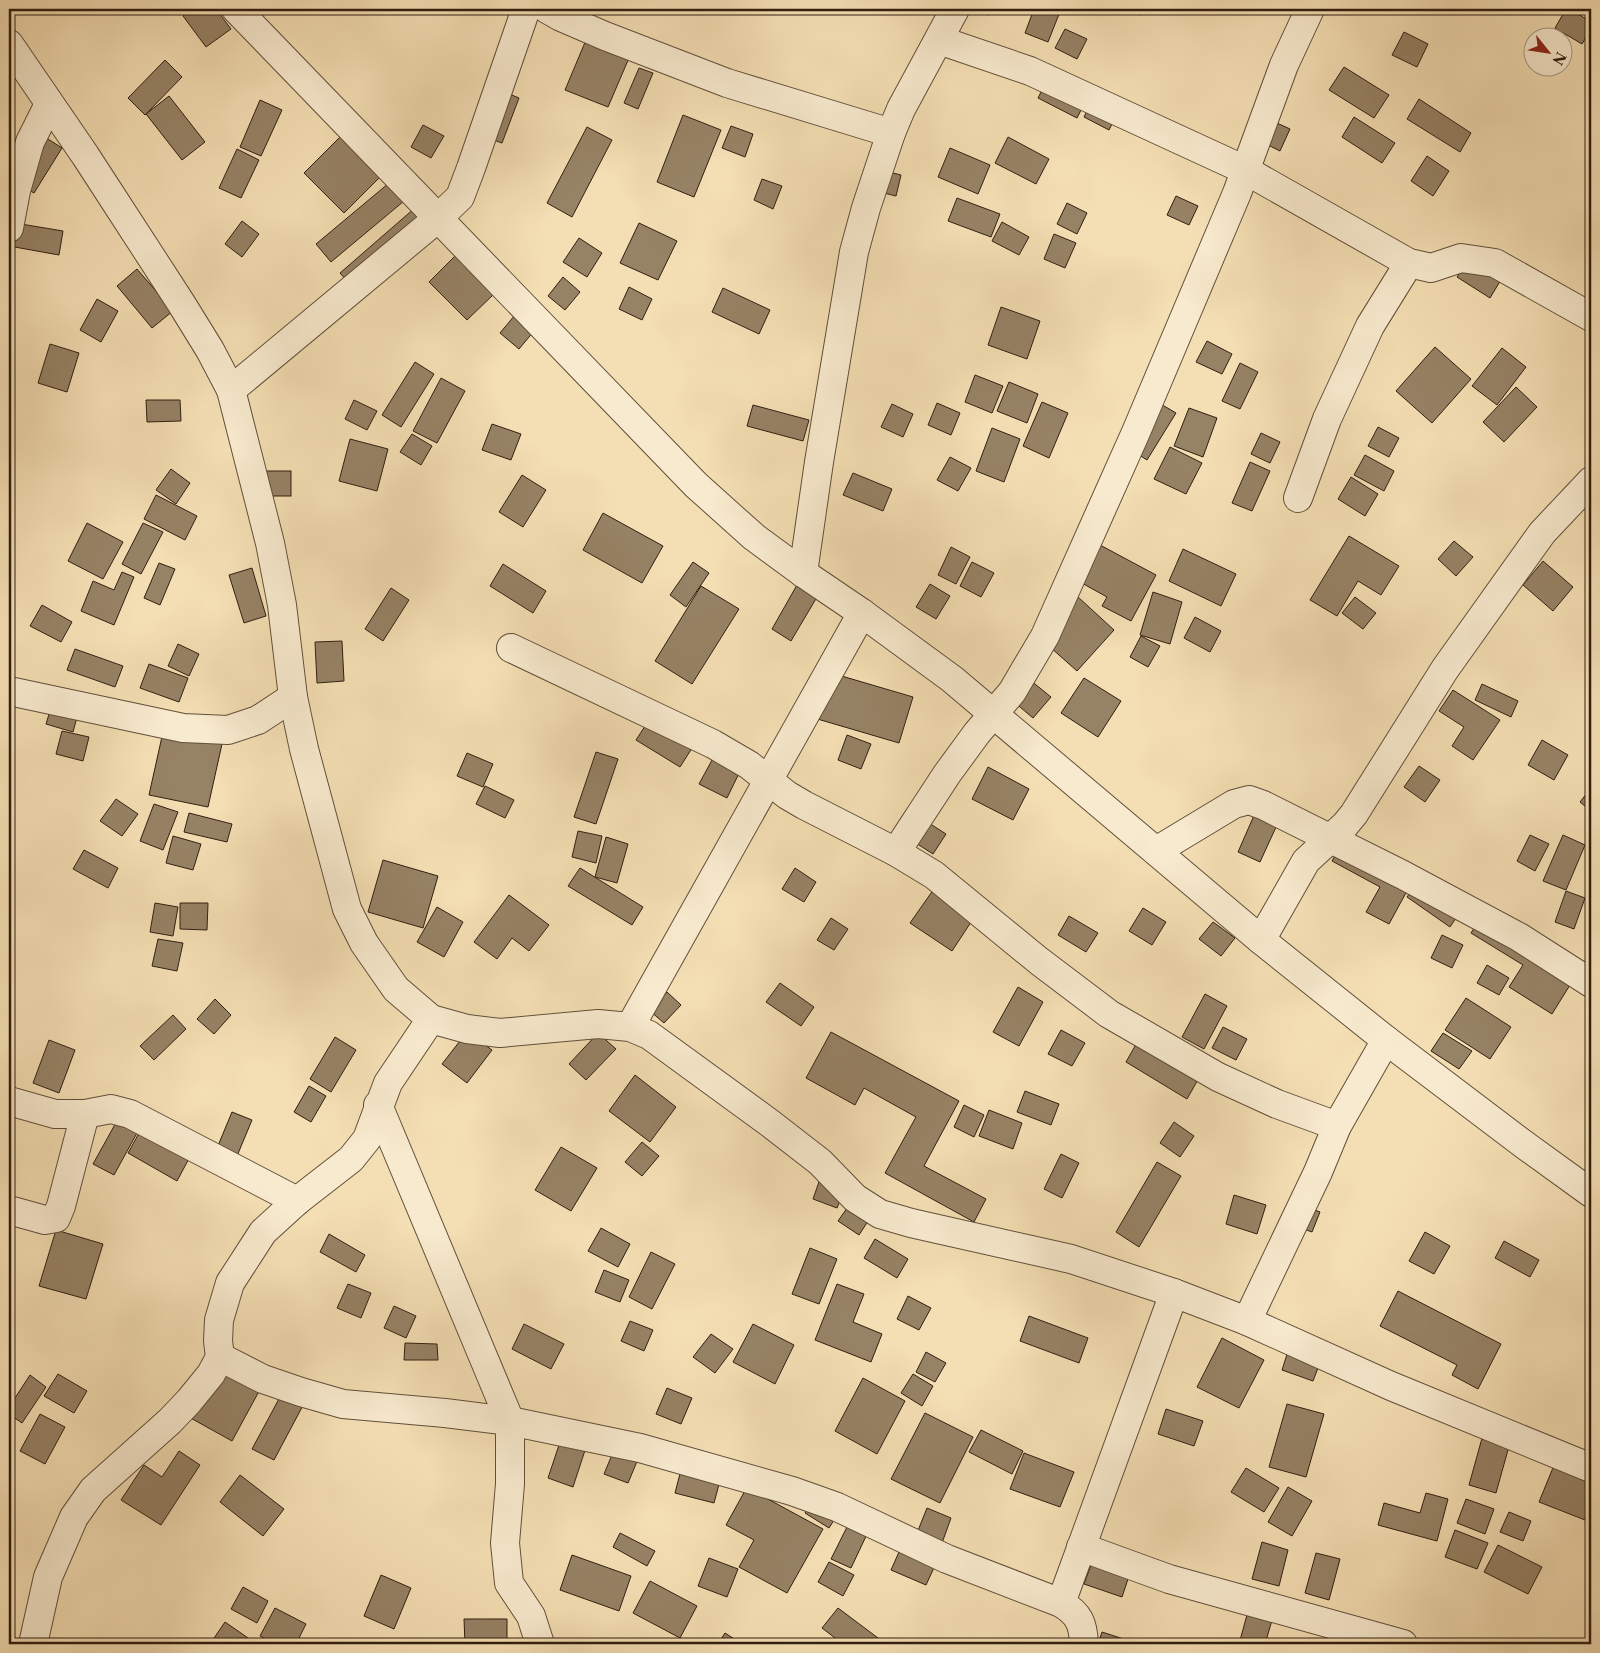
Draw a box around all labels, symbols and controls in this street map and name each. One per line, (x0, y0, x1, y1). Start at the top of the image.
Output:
north arrow (1522, 28, 1572, 78)
text: N (1548, 49, 1570, 68)

